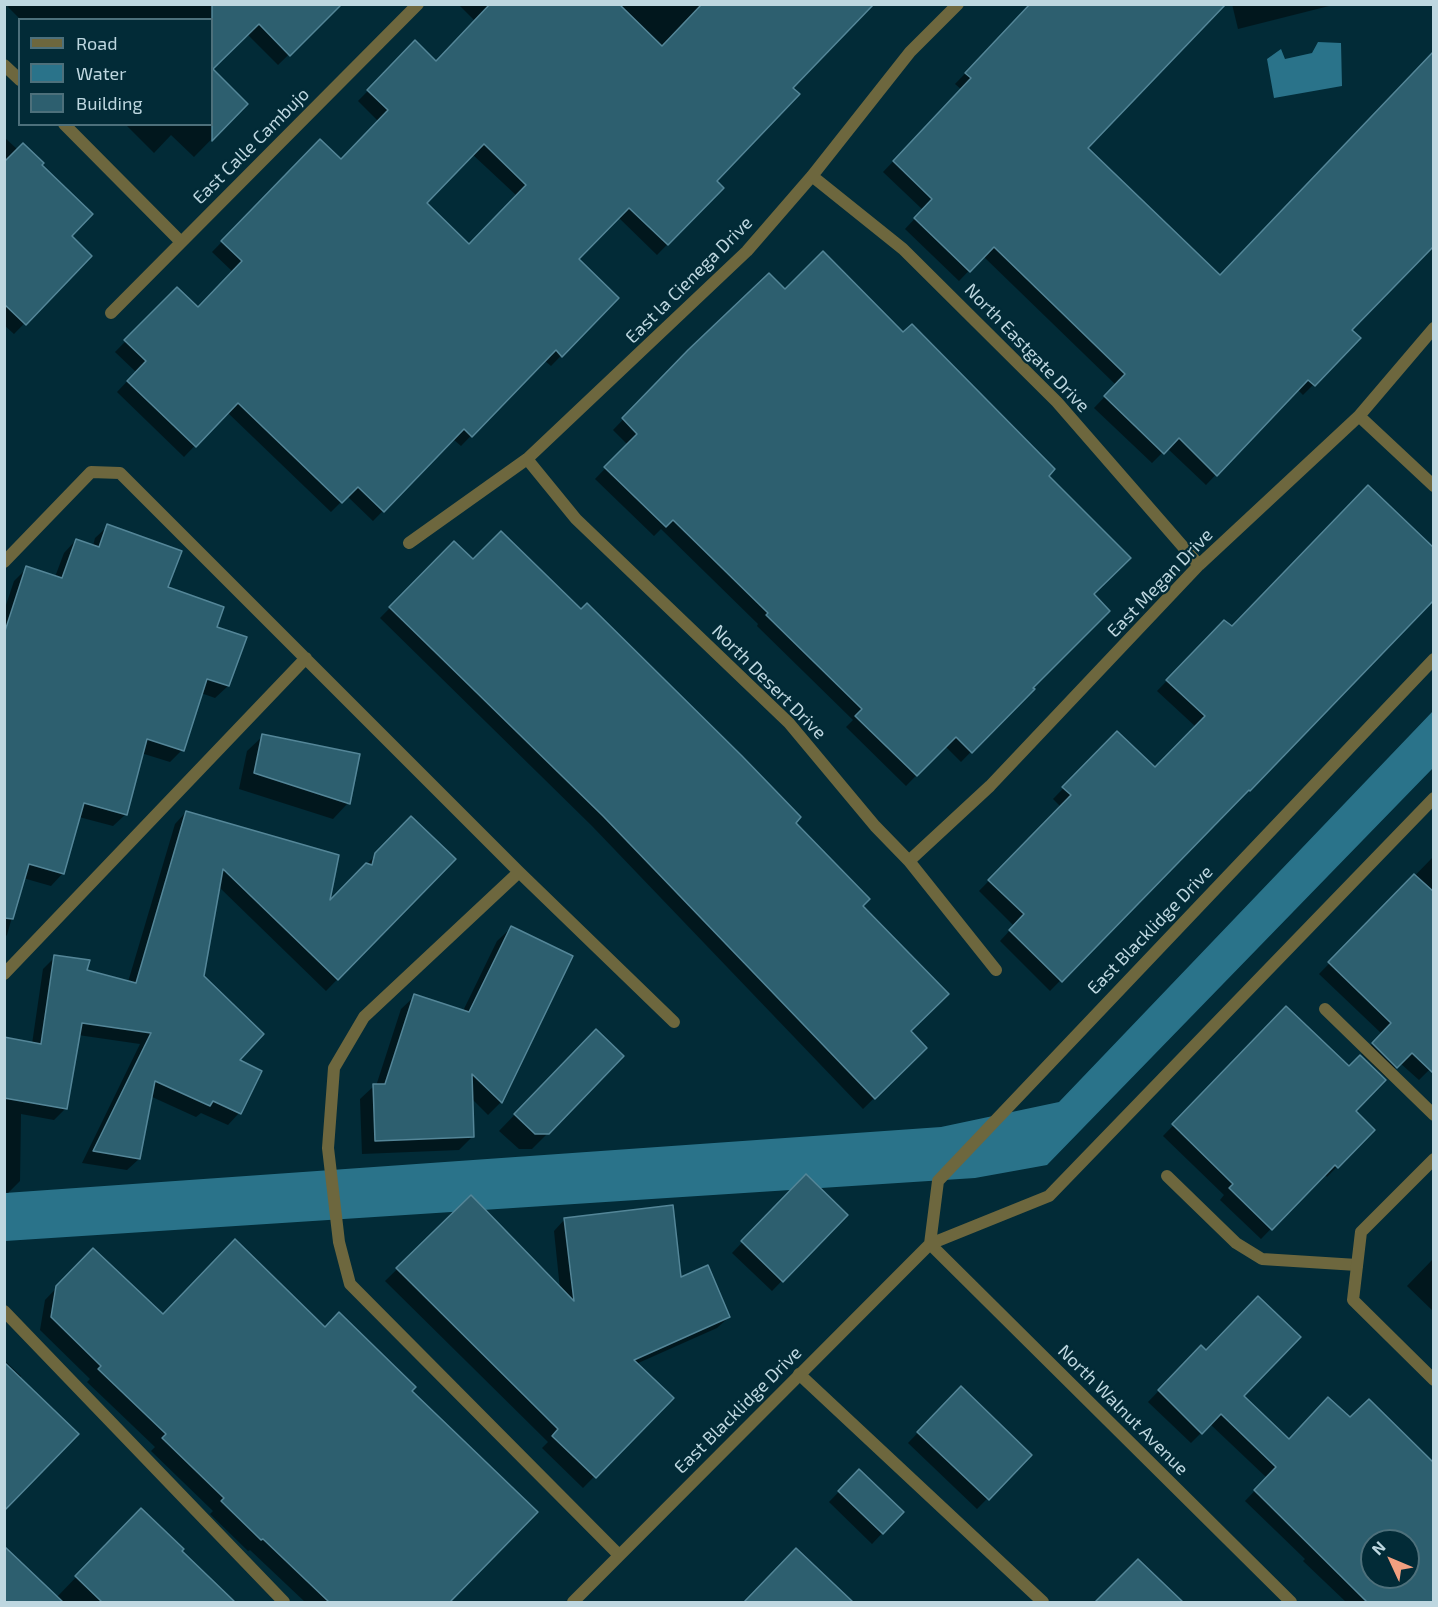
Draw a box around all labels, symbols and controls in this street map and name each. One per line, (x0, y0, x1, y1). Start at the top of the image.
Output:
legend (18, 18, 213, 126)
text: Road (76, 32, 117, 54)
text: Water (76, 62, 126, 84)
street label: East Calle Cambujo (188, 83, 314, 209)
text: Building (76, 92, 143, 114)
street label: East la Cienega Drive (621, 212, 757, 348)
street label: North Eastgate Drive (960, 279, 1094, 417)
street label: East Megan Drive (1103, 524, 1217, 642)
street label: North Desert Drive (707, 620, 831, 744)
street label: East Blacklidge Drive (1083, 861, 1217, 999)
street label: North Walnut Avenue (1053, 1340, 1193, 1480)
street label: East Blacklidge Drive (670, 1342, 806, 1478)
north arrow (1360, 1529, 1420, 1589)
text: N (1367, 1537, 1389, 1558)

